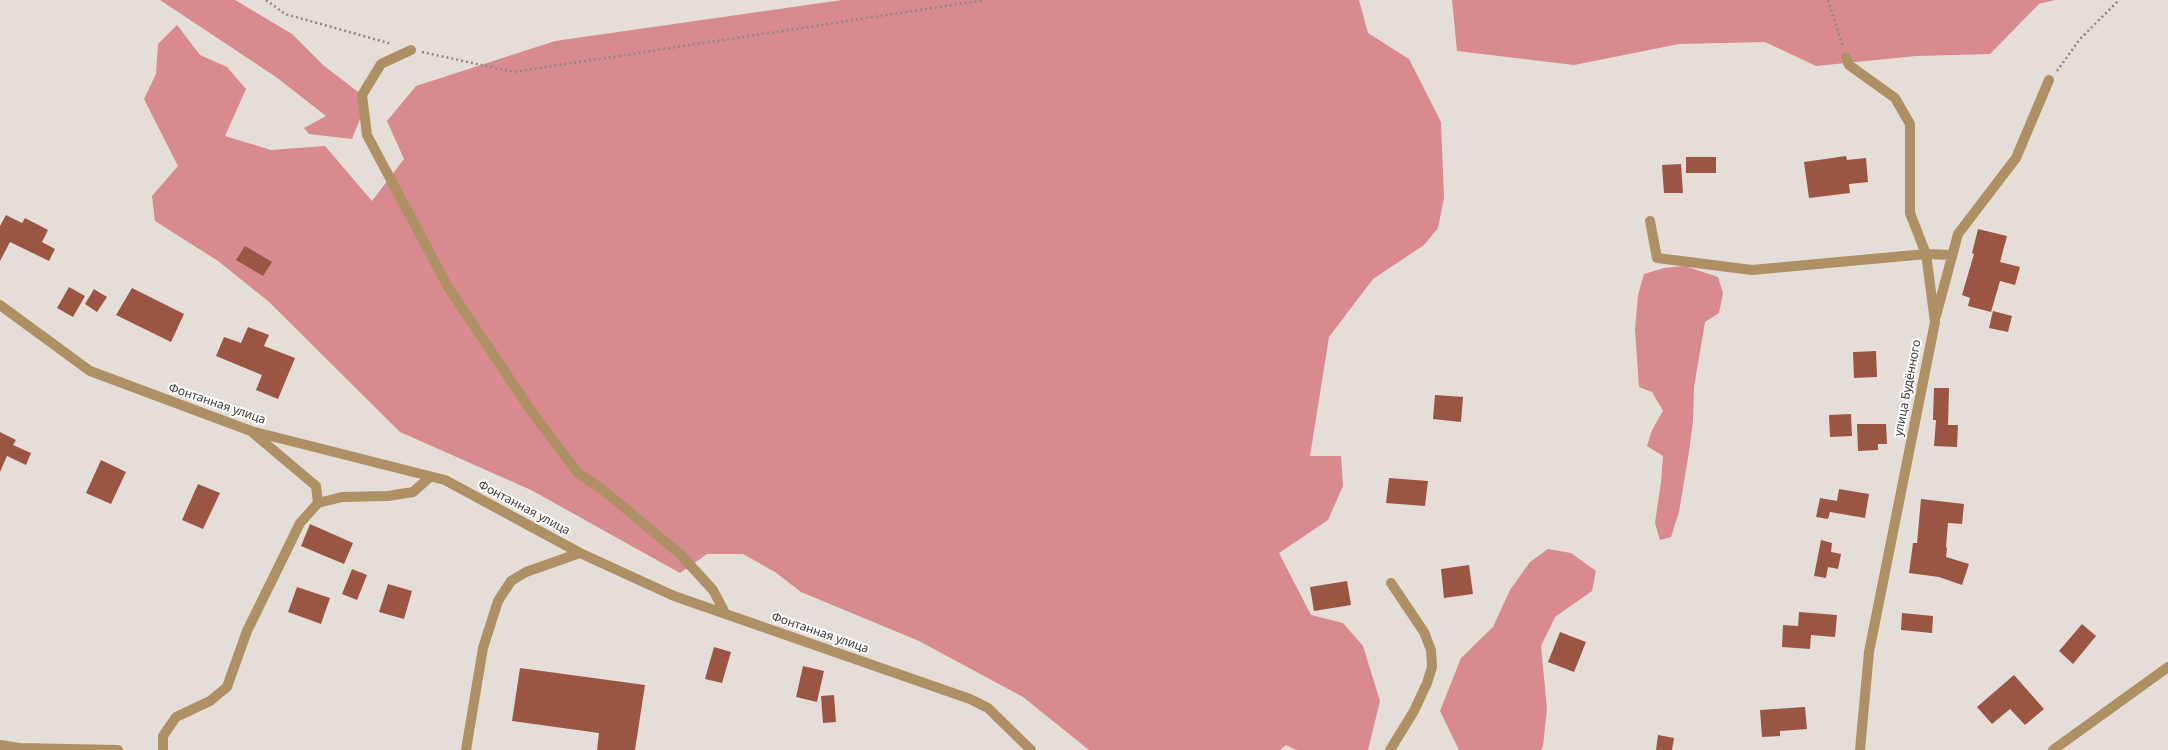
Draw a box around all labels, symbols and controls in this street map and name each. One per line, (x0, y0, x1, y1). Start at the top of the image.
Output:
street label: улица Будённого (1892, 339, 1924, 437)
street label: Фонтанная улица (166, 381, 268, 427)
street label: Фонтанная улица (476, 478, 572, 538)
street label: Фонтанная улица (769, 610, 871, 656)

